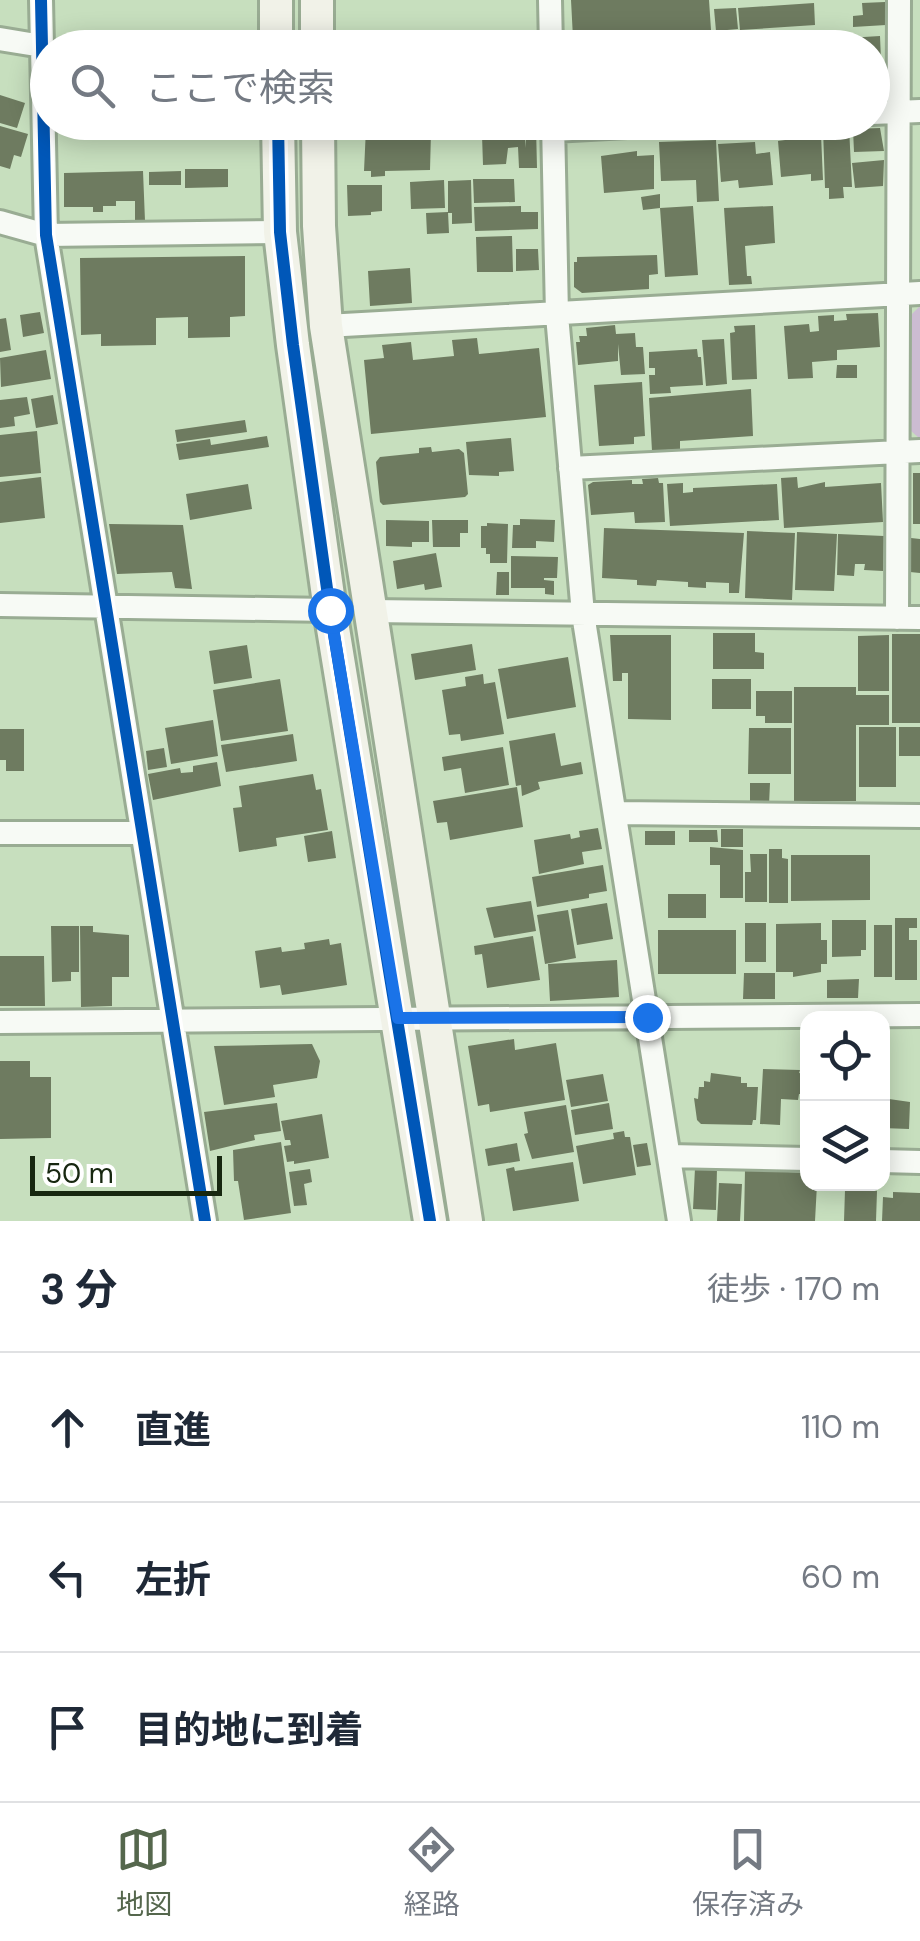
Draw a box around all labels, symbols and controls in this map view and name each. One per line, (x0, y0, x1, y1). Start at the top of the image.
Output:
search box (30, 30, 890, 140)
icon: search (65, 58, 120, 113)
text: ここで検索 (145, 63, 335, 113)
route start (308, 588, 354, 634)
route end (625, 995, 671, 1041)
map controls (800, 1011, 890, 1191)
button: locate (800, 1011, 890, 1101)
button: layers (800, 1101, 890, 1191)
scale bar (30, 1151, 222, 1196)
text: 50 m (45, 1155, 114, 1192)
text: 3 分 (40, 1262, 117, 1317)
text: 徒歩 · 170 m (707, 1268, 880, 1310)
icon: ahead (40, 1400, 95, 1455)
text: 直進 (135, 1405, 211, 1455)
text: 110 m (801, 1406, 880, 1448)
icon: left (40, 1550, 95, 1605)
text: 左折 (135, 1555, 211, 1605)
text: 60 m (801, 1556, 880, 1598)
icon: arrive (40, 1700, 95, 1755)
text: 目的地に到着 (135, 1705, 363, 1755)
tab: 地図 (116, 1822, 172, 1923)
tab: 経路 (404, 1822, 460, 1923)
tab: 保存済み (692, 1822, 804, 1923)

